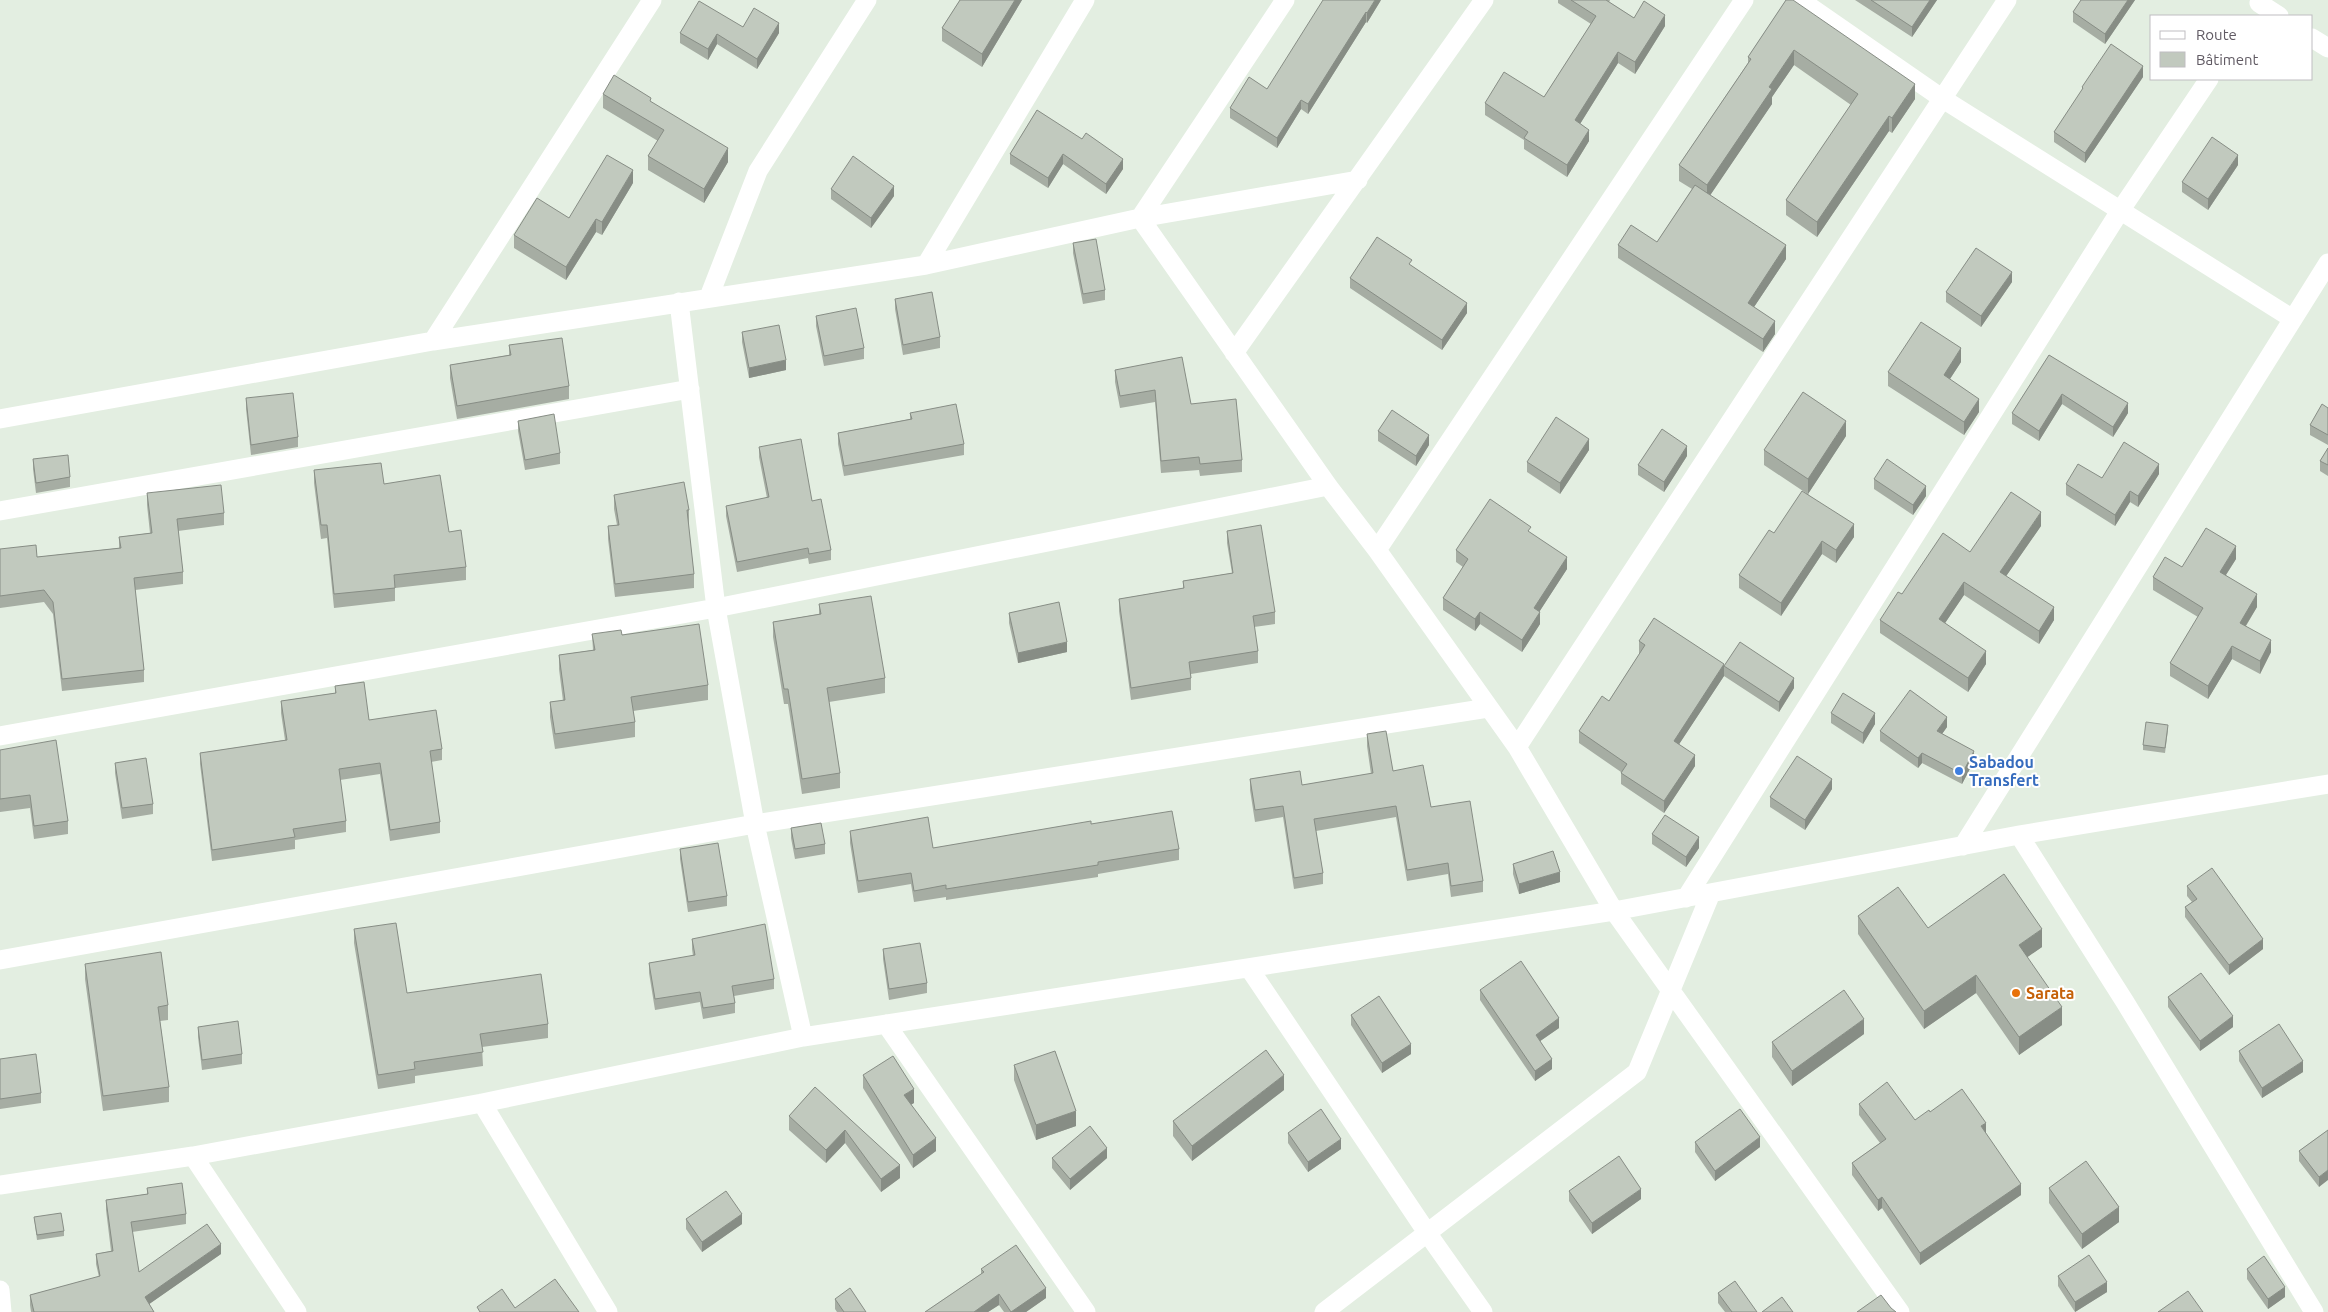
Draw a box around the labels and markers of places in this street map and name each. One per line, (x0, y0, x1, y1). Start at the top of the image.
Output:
place label: Sabadou Transfert (1969, 753, 2039, 789)
marker: Sabadou Transfert (1953, 765, 1965, 777)
place label: Sarata (2026, 984, 2074, 1002)
marker: Sarata (2010, 987, 2022, 999)

